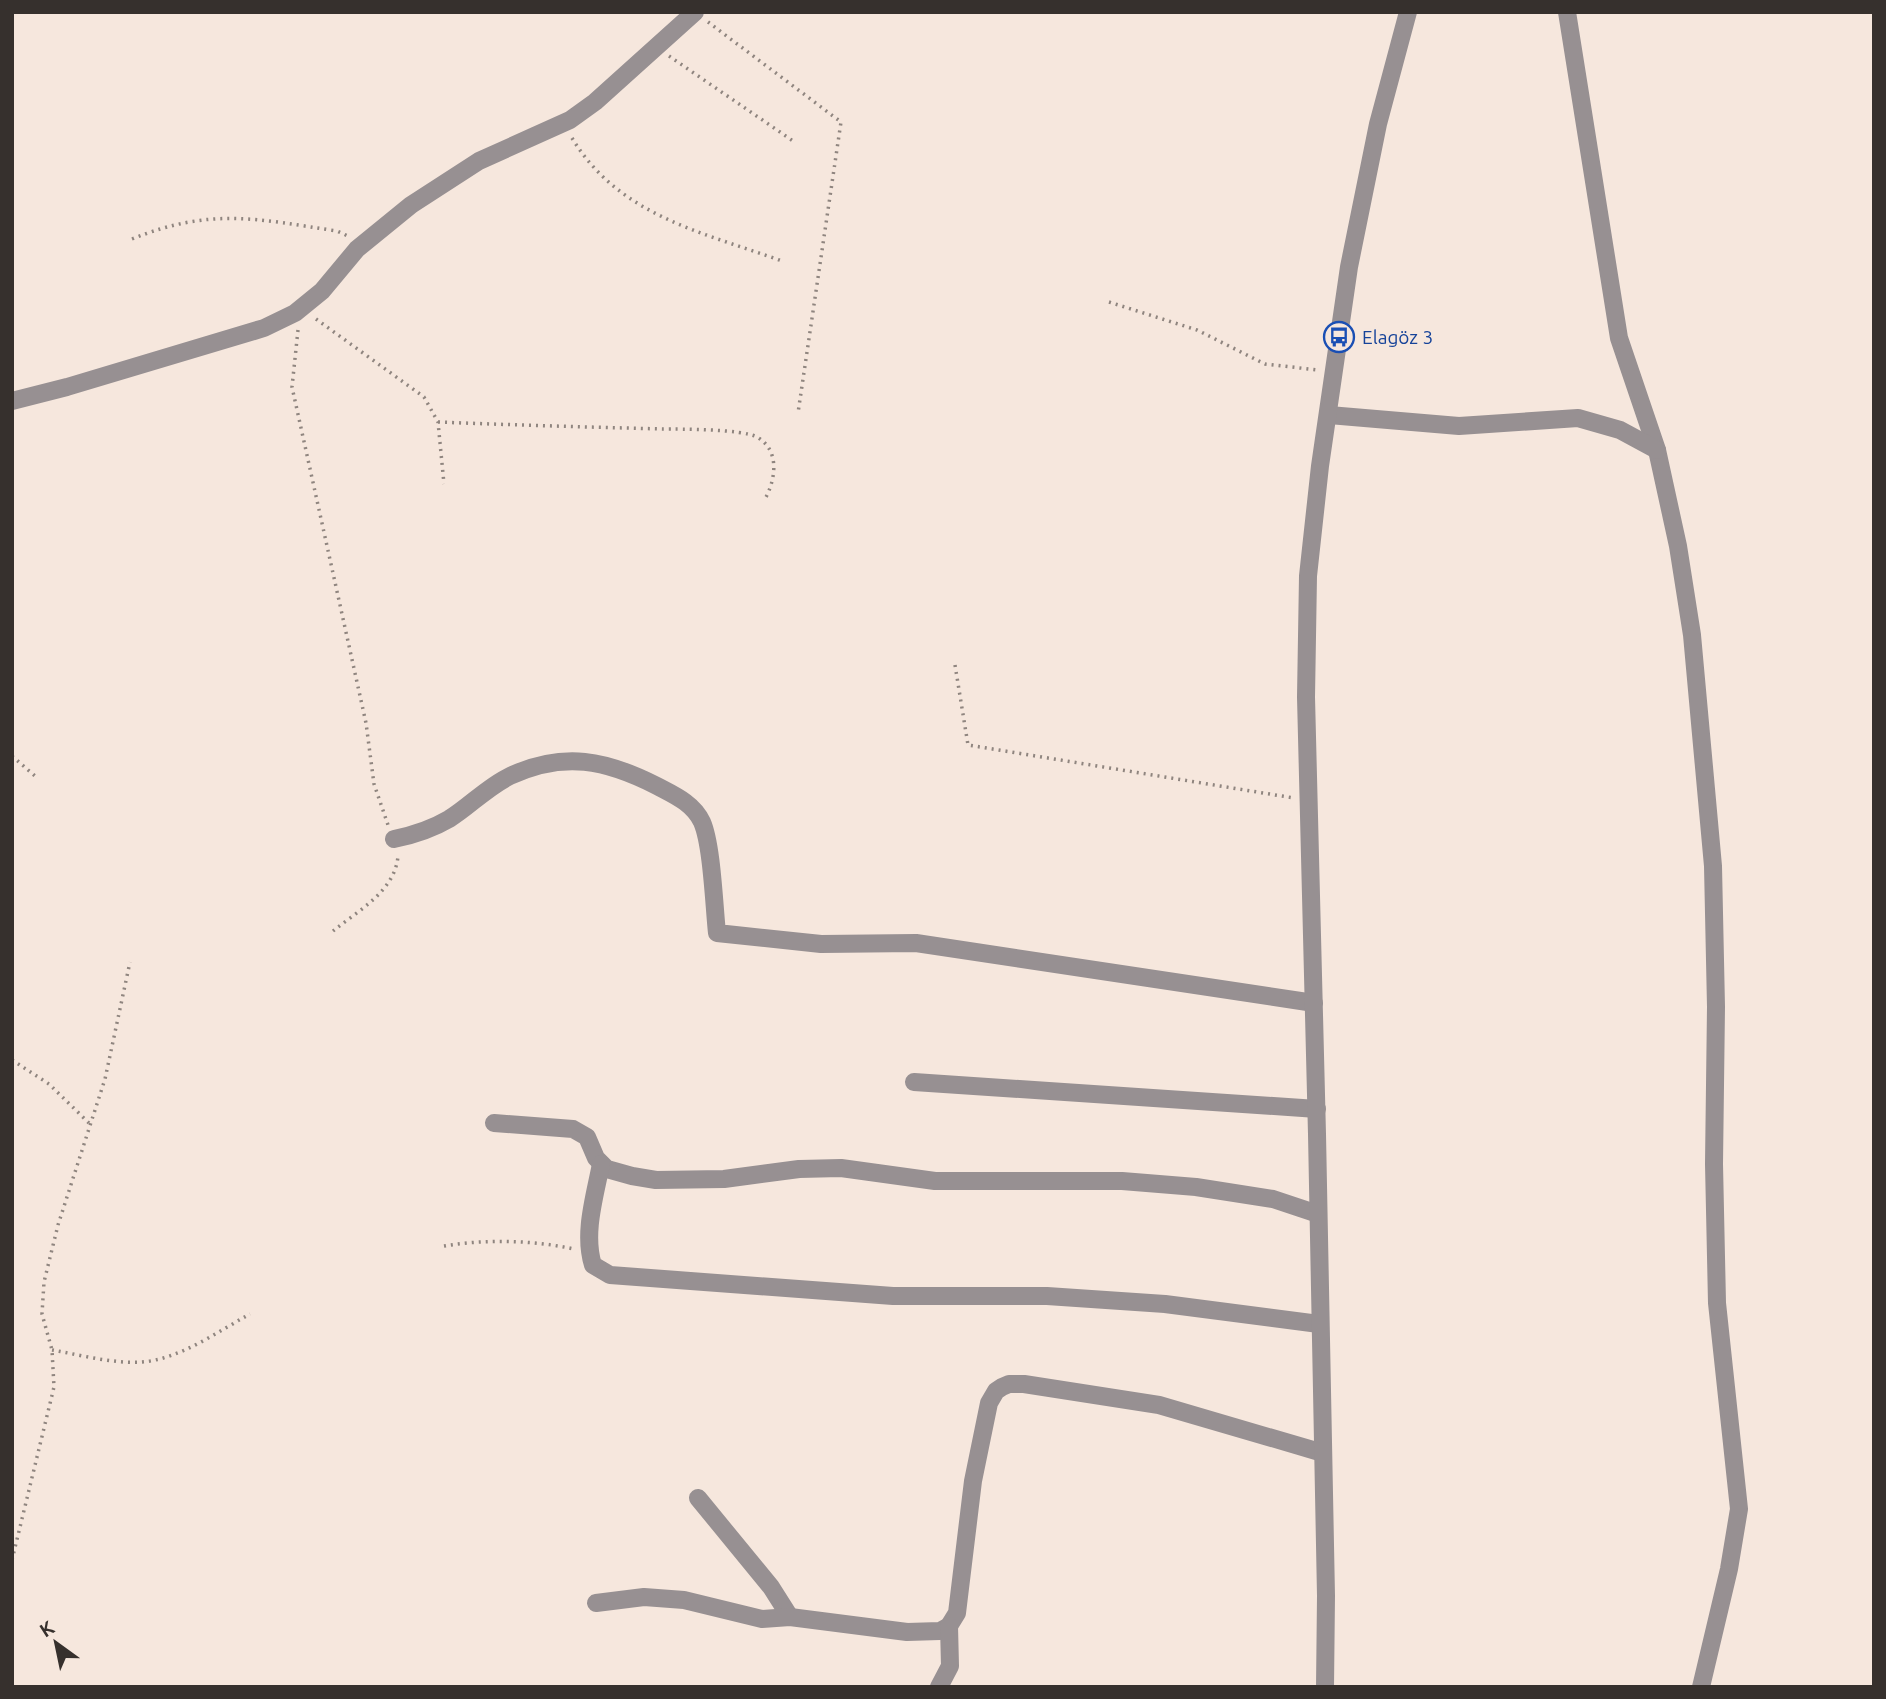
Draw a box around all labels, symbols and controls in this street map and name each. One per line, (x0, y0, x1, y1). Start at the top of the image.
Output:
bus stop icon: Elagöz 3 (1322, 320, 1356, 354)
place label: Elagöz 3 (1362, 326, 1433, 348)
north arrow (21, 1608, 91, 1678)
text: K (35, 1616, 58, 1641)

